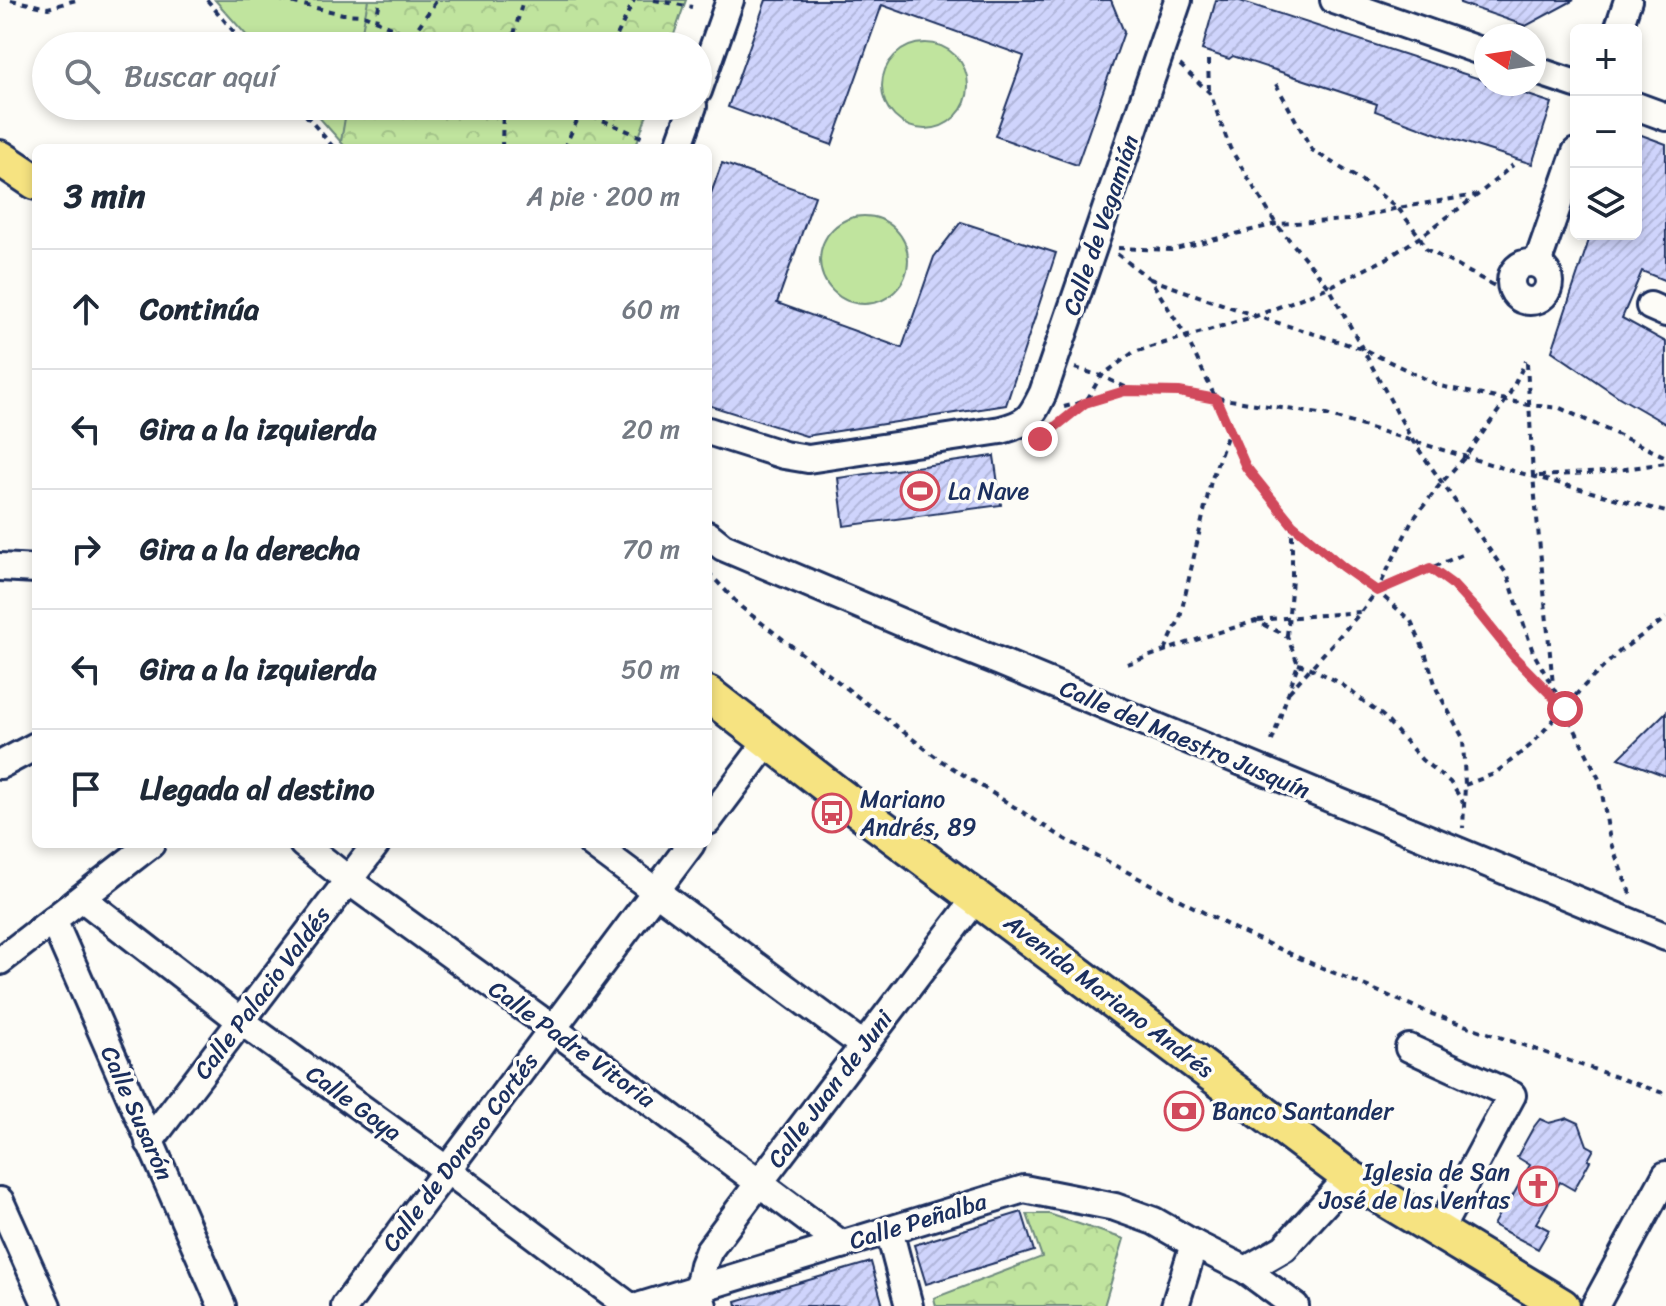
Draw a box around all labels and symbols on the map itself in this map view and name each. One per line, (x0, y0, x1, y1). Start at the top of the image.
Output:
north arrow (1474, 24, 1546, 96)
street label: Calle de Vegamián (1050, 129, 1152, 321)
route end (1022, 421, 1058, 457)
sports icon: La Nave (899, 470, 941, 512)
place label: La Nave (948, 470, 1029, 512)
street label: Calle del Maestro Jusquín (1053, 667, 1317, 811)
route start (1547, 691, 1583, 727)
place label: Mariano Andrés, 89 (859, 778, 976, 848)
bus stop icon: Mariano Andrés, 89 (811, 792, 853, 834)
street label: Calle Palacio Valdés (182, 896, 342, 1089)
street label: Avenida Mariano Andrés (994, 902, 1223, 1090)
street label: Calle Padre Vitoria (479, 969, 665, 1120)
street label: Calle Juan de Juni (756, 1000, 905, 1177)
street label: Calle Susarón (89, 1039, 186, 1187)
street label: Calle de Donoso Cortés (371, 1043, 549, 1261)
street label: Calle Goya (297, 1054, 411, 1152)
bank icon: Banco Santander (1163, 1090, 1205, 1132)
place label: Banco Santander (1212, 1090, 1395, 1132)
place label: Iglesia de San José de las Ventas (1318, 1151, 1511, 1221)
church icon: Iglesia de San José de las Ventas (1517, 1165, 1559, 1207)
street label: Calle Peñalba (844, 1180, 993, 1262)

